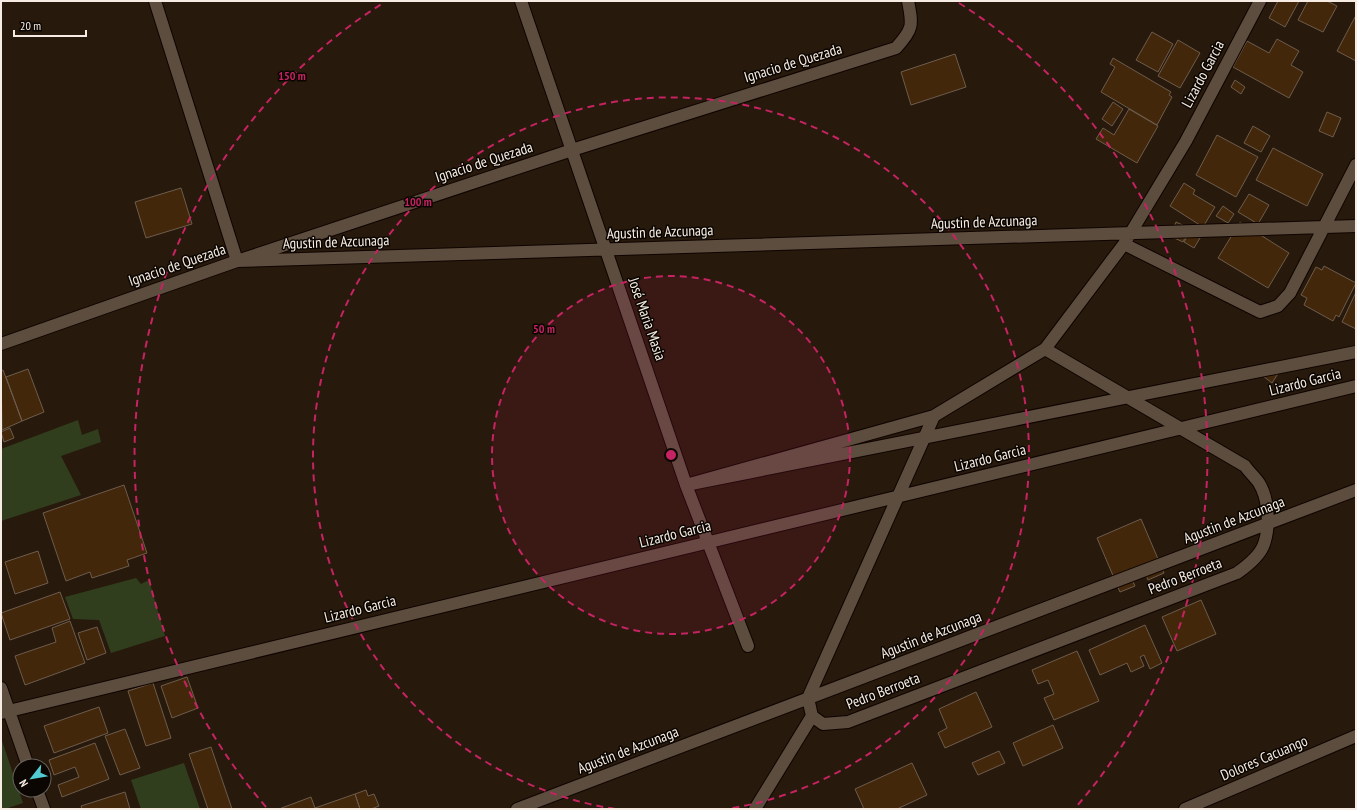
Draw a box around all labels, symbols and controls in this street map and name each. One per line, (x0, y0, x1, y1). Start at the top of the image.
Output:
scale bar (14, 12, 86, 38)
text: 20 m (20, 18, 41, 33)
street label: Lizardo Garcia (1177, 37, 1228, 111)
street label: Ignacio de Quezada (742, 39, 844, 86)
text: 150 m (278, 68, 306, 83)
street label: Ignacio de Quezada (433, 137, 535, 186)
text: 100 m (404, 194, 432, 209)
street label: Agustin de Azcunaga (930, 210, 1038, 233)
street label: Agustin de Azcunaga (606, 220, 714, 243)
street label: Agustin de Azcunaga (282, 230, 390, 253)
street label: Ignacio de Quezada (126, 239, 228, 290)
street label: José Maria Masia (624, 274, 671, 363)
text: 50 m (533, 321, 555, 336)
street label: Lizardo Garcia (1267, 363, 1343, 400)
street label: Lizardo Garcia (952, 439, 1028, 476)
centre of rings (664, 448, 678, 462)
street label: Agustin de Azcunaga (1181, 492, 1287, 548)
street label: Lizardo Garcia (637, 515, 713, 552)
street label: Pedro Berroeta (1145, 553, 1224, 598)
street label: Lizardo Garcia (322, 590, 398, 627)
street label: Agustin de Azcunaga (878, 607, 984, 663)
street label: Pedro Berroeta (843, 668, 922, 713)
street label: Agustin de Azcunaga (575, 722, 681, 778)
street label: Dolores Cacuango (1217, 731, 1310, 784)
north arrow (12, 758, 52, 798)
text: N (16, 777, 31, 789)

